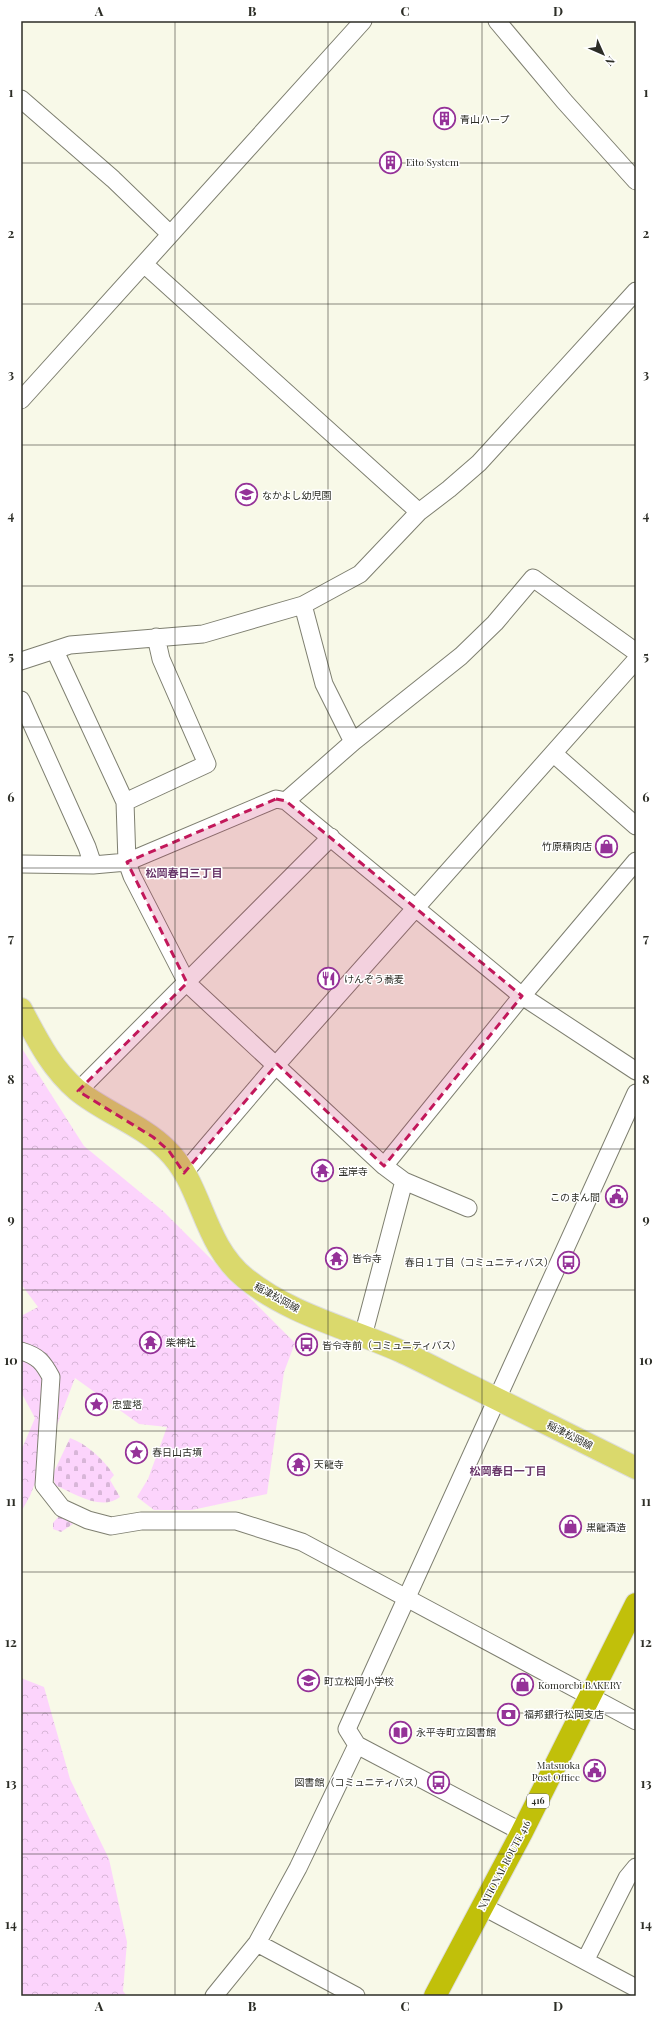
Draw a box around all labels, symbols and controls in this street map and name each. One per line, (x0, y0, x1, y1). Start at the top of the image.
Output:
text: A (94, 2, 104, 19)
text: B (248, 2, 257, 19)
text: C (400, 2, 410, 19)
text: D (553, 2, 563, 19)
north arrow (583, 34, 623, 74)
text: N (602, 53, 619, 70)
text: 1 (9, 83, 14, 100)
text: 1 (644, 83, 649, 100)
building icon: 青山ハープ (432, 106, 458, 132)
place label: 青山ハープ (460, 112, 509, 126)
building icon: Eito System (377, 149, 403, 175)
place label: Eito System (406, 155, 459, 169)
text: 2 (8, 224, 15, 241)
text: 2 (643, 224, 650, 241)
text: 3 (8, 365, 14, 382)
text: 3 (643, 365, 649, 382)
school or university icon: なかよし幼児園 (234, 482, 260, 508)
place label: なかよし幼児園 (262, 488, 332, 502)
text: 4 (8, 506, 15, 523)
text: 4 (643, 506, 650, 523)
text: 5 (8, 647, 14, 664)
text: 5 (643, 647, 649, 664)
text: 6 (7, 788, 15, 805)
text: 6 (642, 788, 650, 805)
shop icon: 竹原精肉店 (594, 833, 620, 859)
place label: 竹原精肉店 (542, 839, 592, 853)
district label: 松岡春日三丁目 (146, 865, 223, 880)
text: 7 (8, 929, 14, 946)
text: 7 (643, 929, 649, 946)
restaurant icon: けんぞう蕎麦 (316, 966, 342, 992)
place label: けんぞう蕎麦 (344, 972, 404, 986)
text: 8 (7, 1070, 15, 1087)
text: 8 (642, 1070, 650, 1087)
temple icon: 宝岸寺 (310, 1158, 336, 1184)
place label: 宝岸寺 (338, 1164, 368, 1178)
public building icon: このまん間 (603, 1184, 629, 1210)
place label: このまん間 (550, 1190, 600, 1204)
text: 9 (7, 1210, 15, 1227)
text: 9 (642, 1210, 650, 1227)
temple icon: 皆令寺 (323, 1245, 349, 1271)
bus stop icon: 春日１丁目（コミュニティバス） (556, 1249, 582, 1275)
place label: 皆令寺 (352, 1251, 382, 1265)
place label: 春日１丁目（コミュニティバス） (405, 1255, 554, 1269)
street label: 稲津松岡線 (252, 1279, 302, 1315)
temple icon: 柴神社 (137, 1329, 163, 1355)
bus stop icon: 皆令寺前（コミュニティバス） (293, 1332, 319, 1358)
place label: 柴神社 (166, 1335, 196, 1349)
place label: 皆令寺前（コミュニティバス） (322, 1338, 461, 1352)
text: 10 (4, 1351, 18, 1368)
text: 10 (639, 1351, 653, 1368)
place icon: 忠霊塔 (83, 1391, 109, 1417)
place label: 忠霊塔 (112, 1397, 142, 1411)
street label: 稲津松岡線 (545, 1417, 595, 1453)
place icon: 春日山古墳 (123, 1439, 149, 1465)
place label: 春日山古墳 (152, 1445, 202, 1459)
temple icon: 天龍寺 (286, 1451, 312, 1477)
place label: 天龍寺 (314, 1457, 344, 1471)
district label: 松岡春日一丁目 (470, 1463, 547, 1478)
text: 11 (6, 1492, 16, 1509)
text: 11 (641, 1492, 651, 1509)
shop icon: 黒龍酒造 (557, 1514, 583, 1540)
place label: 黒龍酒造 (586, 1520, 626, 1534)
text: 12 (5, 1633, 17, 1650)
text: 12 (640, 1633, 652, 1650)
school or university icon: 町立松岡小学校 (295, 1668, 321, 1694)
shop icon: Komorebi BAKERY (509, 1672, 535, 1698)
place label: 町立松岡小学校 (324, 1674, 394, 1688)
place label: Komorebi BAKERY (538, 1678, 622, 1692)
bank icon: 福邦銀行松岡支店 (495, 1701, 521, 1727)
place label: 福邦銀行松岡支店 (524, 1707, 604, 1721)
library icon: 永平寺町立図書館 (387, 1719, 413, 1745)
place label: 永平寺町立図書館 (416, 1725, 496, 1739)
place label: Matsuoka Post Office (532, 1758, 580, 1784)
public building icon: Matsuoka Post Office (582, 1758, 608, 1784)
bus stop icon: 図書館（コミュニティバス） (426, 1769, 452, 1795)
text: 13 (5, 1774, 17, 1791)
text: 13 (640, 1774, 652, 1791)
place label: 図書館（コミュニティバス） (295, 1775, 424, 1789)
road number: 416 (527, 1794, 549, 1808)
street label: NATIONAL ROUTE 416 (474, 1817, 534, 1913)
text: 14 (5, 1915, 17, 1932)
text: 14 (640, 1915, 652, 1932)
text: A (94, 1997, 104, 2014)
text: B (248, 1997, 257, 2014)
text: C (400, 1997, 410, 2014)
text: D (553, 1997, 563, 2014)

